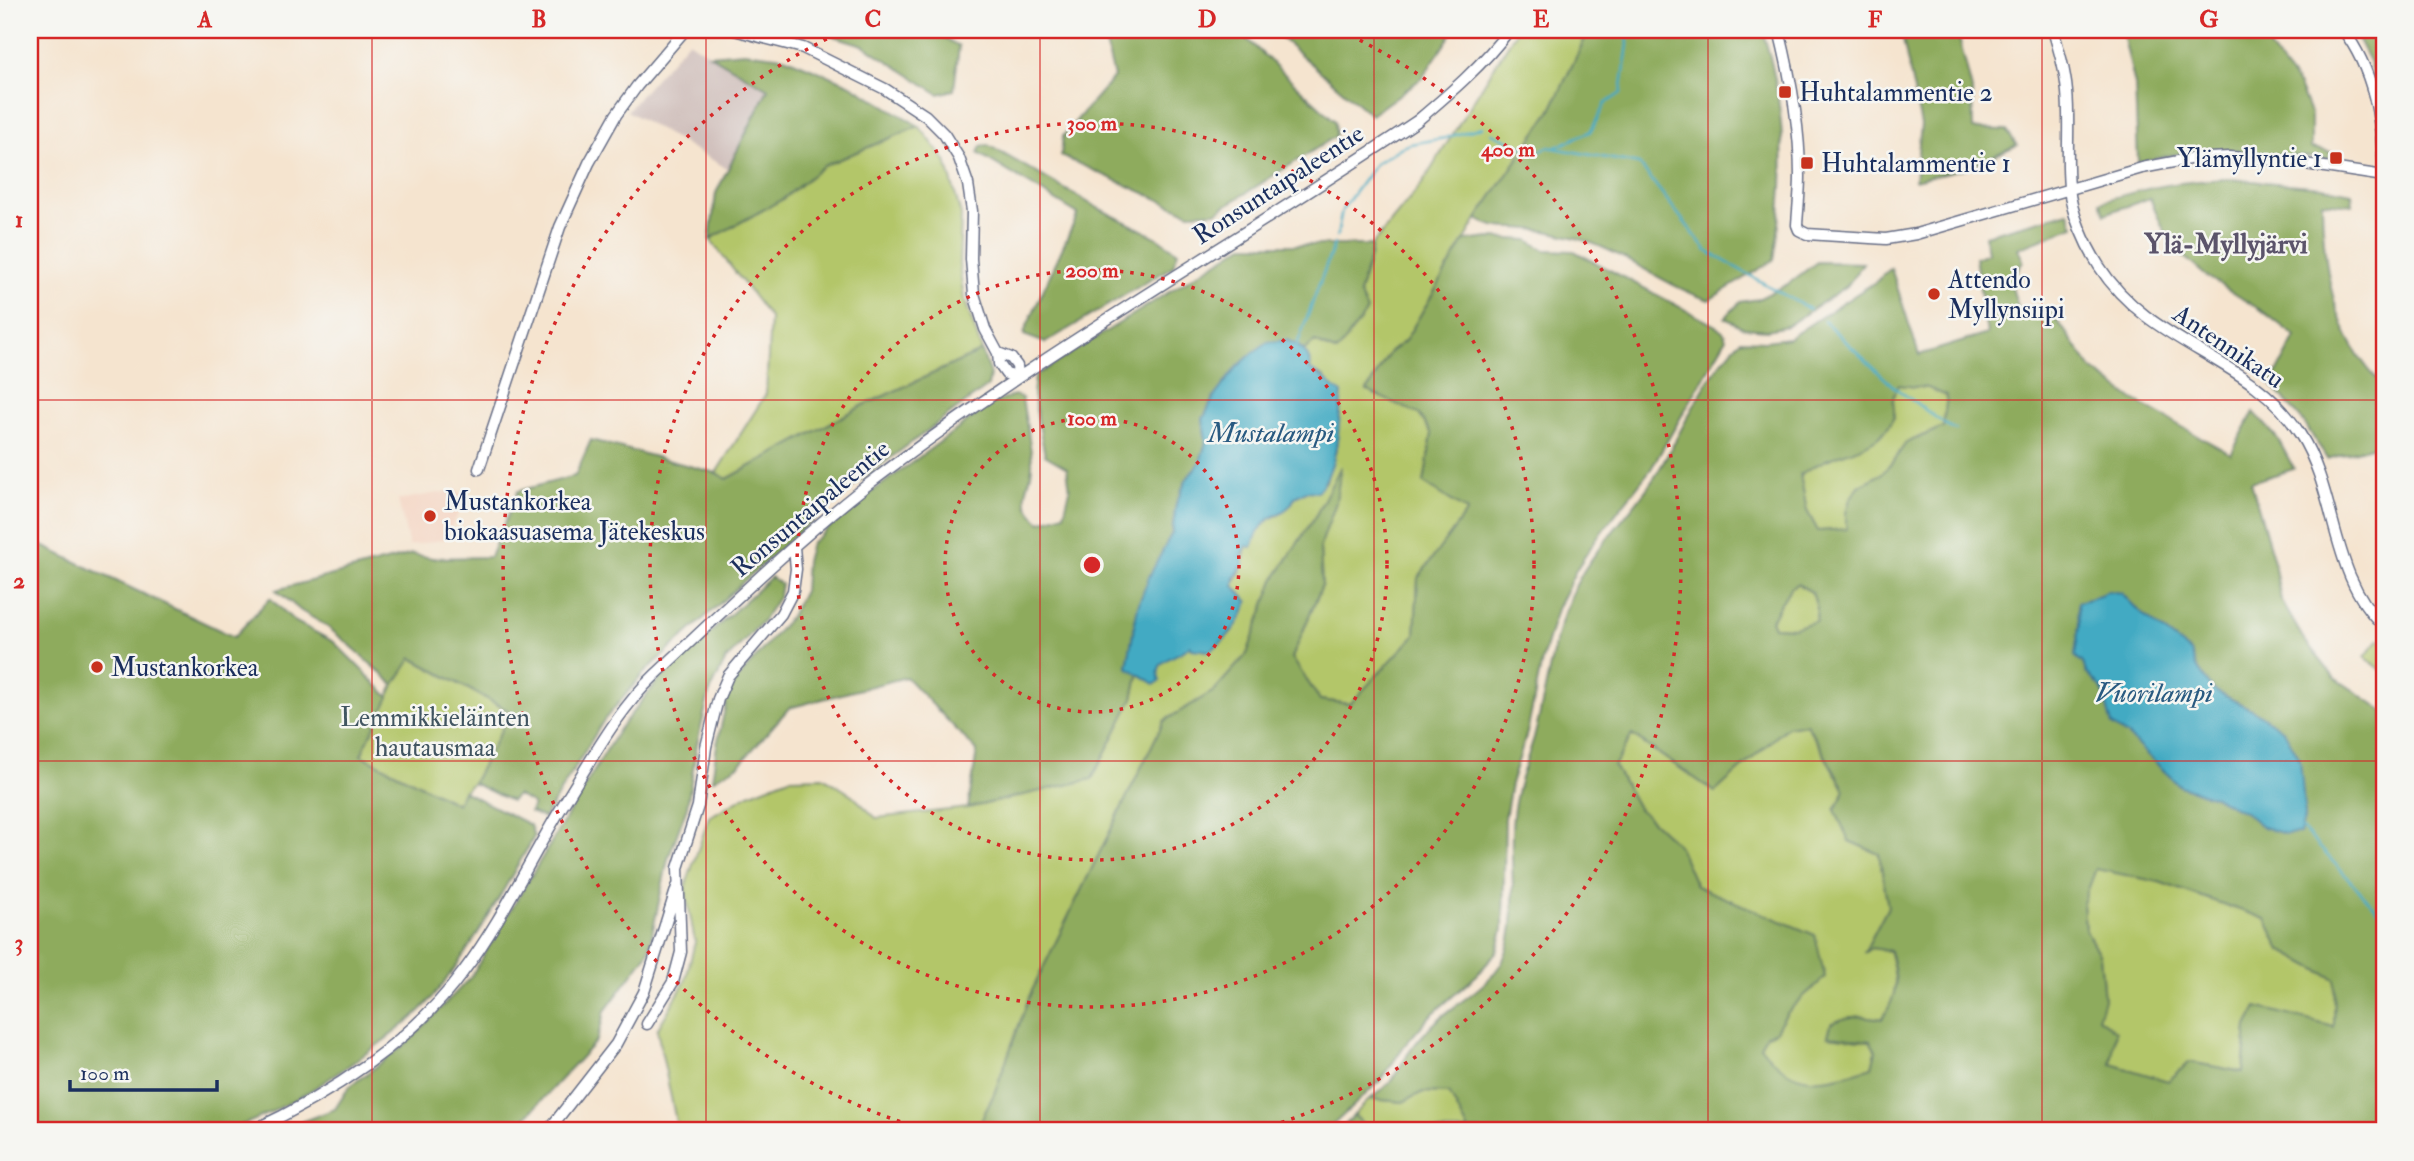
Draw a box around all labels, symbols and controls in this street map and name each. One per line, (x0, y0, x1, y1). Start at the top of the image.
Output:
text: A (197, 5, 213, 34)
text: B (531, 5, 547, 34)
text: C (865, 5, 881, 34)
text: D (1198, 5, 1216, 34)
text: E (1533, 5, 1550, 34)
text: F (1868, 5, 1883, 34)
text: G (2199, 5, 2219, 34)
place label: Huhtalammentie 2 (1799, 77, 1993, 109)
marker: Huhtalammentie 2 (1777, 84, 1793, 100)
text: 300 m (1067, 110, 1118, 137)
street label: Ronsuntaipaleentie (1187, 118, 1371, 253)
text: 400 m (1480, 136, 1535, 163)
place label: Ylämyllyntie 1 (2177, 143, 2322, 175)
place label: Huhtalammentie 1 (1821, 148, 2011, 180)
marker: Ylämyllyntie 1 (2328, 150, 2344, 166)
marker: Huhtalammentie 1 (1799, 155, 1815, 171)
text: 1 (15, 205, 23, 234)
district label: Ylä-Myllyjärvi (2143, 227, 2308, 262)
text: 200 m (1066, 257, 1119, 284)
place label: Attendo Myllynsiipi (1947, 264, 2065, 327)
marker: Attendo Myllynsiipi (1926, 286, 1942, 302)
street label: Antennikatu (2166, 297, 2290, 396)
text: 100 m (1067, 405, 1118, 432)
water label: Mustalampi (1206, 416, 1335, 451)
street label: Ronsuntaipaleentie (725, 433, 897, 585)
place label: Mustankorkea biokaasuasema Jätekeskus (444, 486, 705, 548)
marker: Mustankorkea biokaasuasema Jätekeskus (422, 508, 438, 524)
centre of rings (1080, 553, 1104, 577)
text: 2 (13, 566, 25, 595)
place label: Mustankorkea (111, 652, 259, 684)
marker: Mustankorkea (89, 659, 105, 675)
water label: Vuorilampi (2095, 676, 2213, 711)
park label: Lemmikkieläinten hautausmaa (340, 702, 530, 764)
text: 3 (15, 928, 23, 957)
scale bar (70, 1049, 217, 1093)
text: 100 m (80, 1060, 130, 1087)

